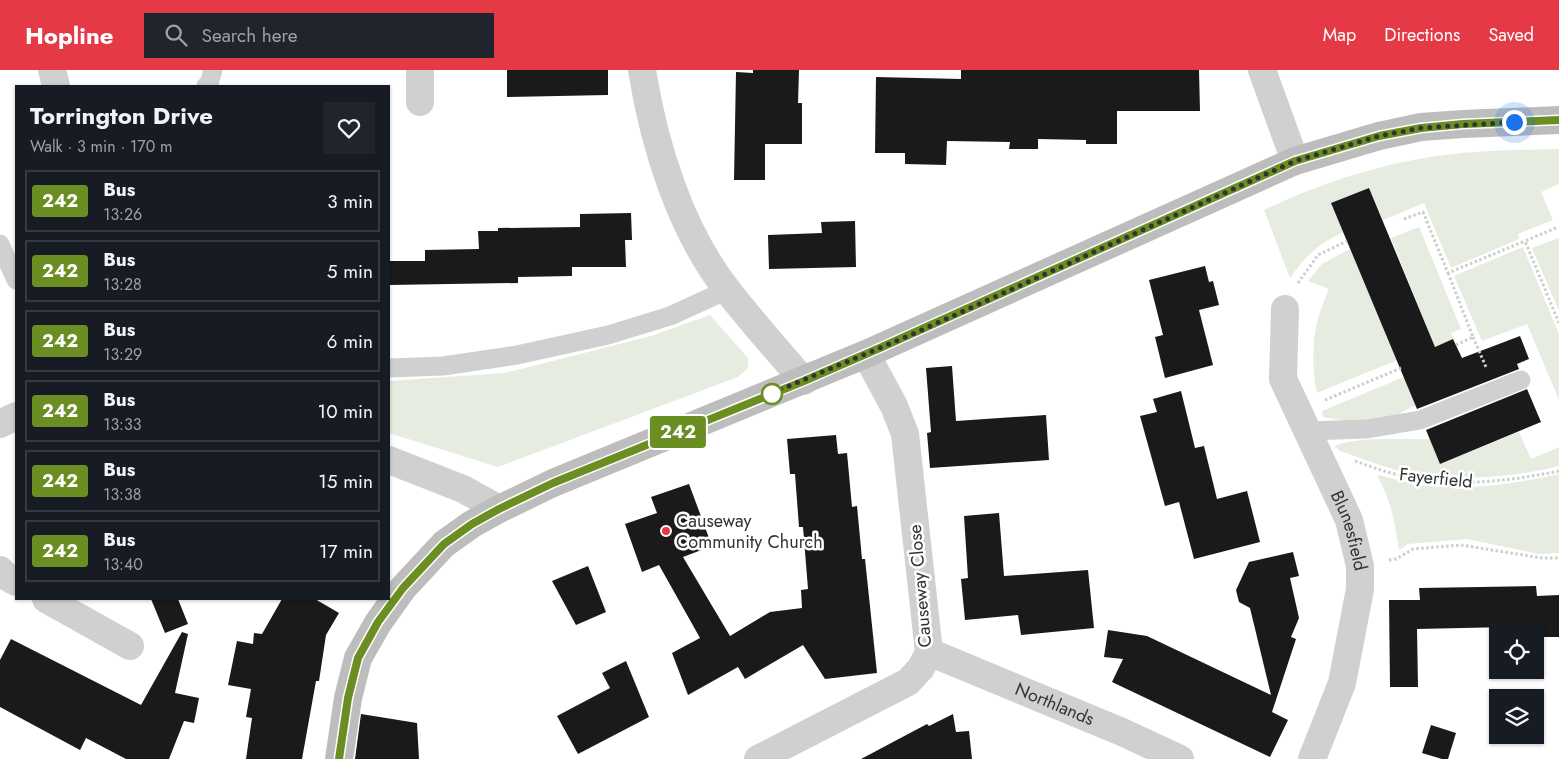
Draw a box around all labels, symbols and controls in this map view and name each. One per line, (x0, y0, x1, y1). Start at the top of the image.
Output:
search box (144, 13, 494, 58)
text: Hopline (25, 18, 114, 53)
icon: search (162, 21, 190, 49)
text: Search here (202, 22, 298, 49)
text: Map (1323, 22, 1356, 48)
text: Directions (1384, 22, 1460, 48)
text: Saved (1488, 22, 1534, 48)
text: Torrington Drive (30, 98, 213, 133)
button: heart (323, 102, 375, 154)
your location (1502, 110, 1527, 135)
text: Walk · 3 min · 170 m (30, 135, 173, 158)
text: Bus (103, 176, 135, 203)
text: 242 (42, 188, 78, 214)
text: 3 min (327, 188, 373, 215)
text: 13:26 (103, 203, 142, 226)
text: Bus (103, 246, 135, 273)
text: 242 (42, 258, 78, 284)
text: 5 min (327, 258, 373, 285)
text: 13:28 (103, 273, 142, 296)
text: Bus (103, 316, 135, 343)
text: 242 (42, 328, 78, 354)
text: 6 min (327, 328, 373, 355)
text: 13:29 (103, 343, 142, 366)
unlabelled marker (761, 383, 783, 405)
text: Bus (103, 386, 135, 413)
text: 242 (42, 398, 78, 424)
text: 10 min (318, 398, 373, 425)
text: 13:33 (103, 413, 141, 436)
line badge: 242 (649, 416, 707, 448)
text: 242 (660, 419, 696, 445)
text: Bus (103, 456, 135, 483)
street label: Fayerfield (1398, 461, 1474, 495)
text: 242 (42, 468, 78, 494)
text: 15 min (318, 468, 373, 495)
text: 13:38 (103, 483, 141, 506)
street label: Blunesfield (1324, 486, 1374, 573)
place label: Causeway Community Church (676, 508, 823, 555)
street label: Causeway Close (902, 523, 938, 649)
marker: Causeway Community Church (660, 525, 672, 537)
text: Bus (103, 526, 135, 553)
text: 242 (42, 538, 78, 564)
text: 17 min (319, 538, 373, 565)
text: 13:40 (103, 553, 143, 576)
map controls (1489, 624, 1544, 744)
button: locate (1489, 624, 1544, 679)
street label: Northlands (1011, 676, 1098, 732)
button: layers (1489, 689, 1544, 744)

